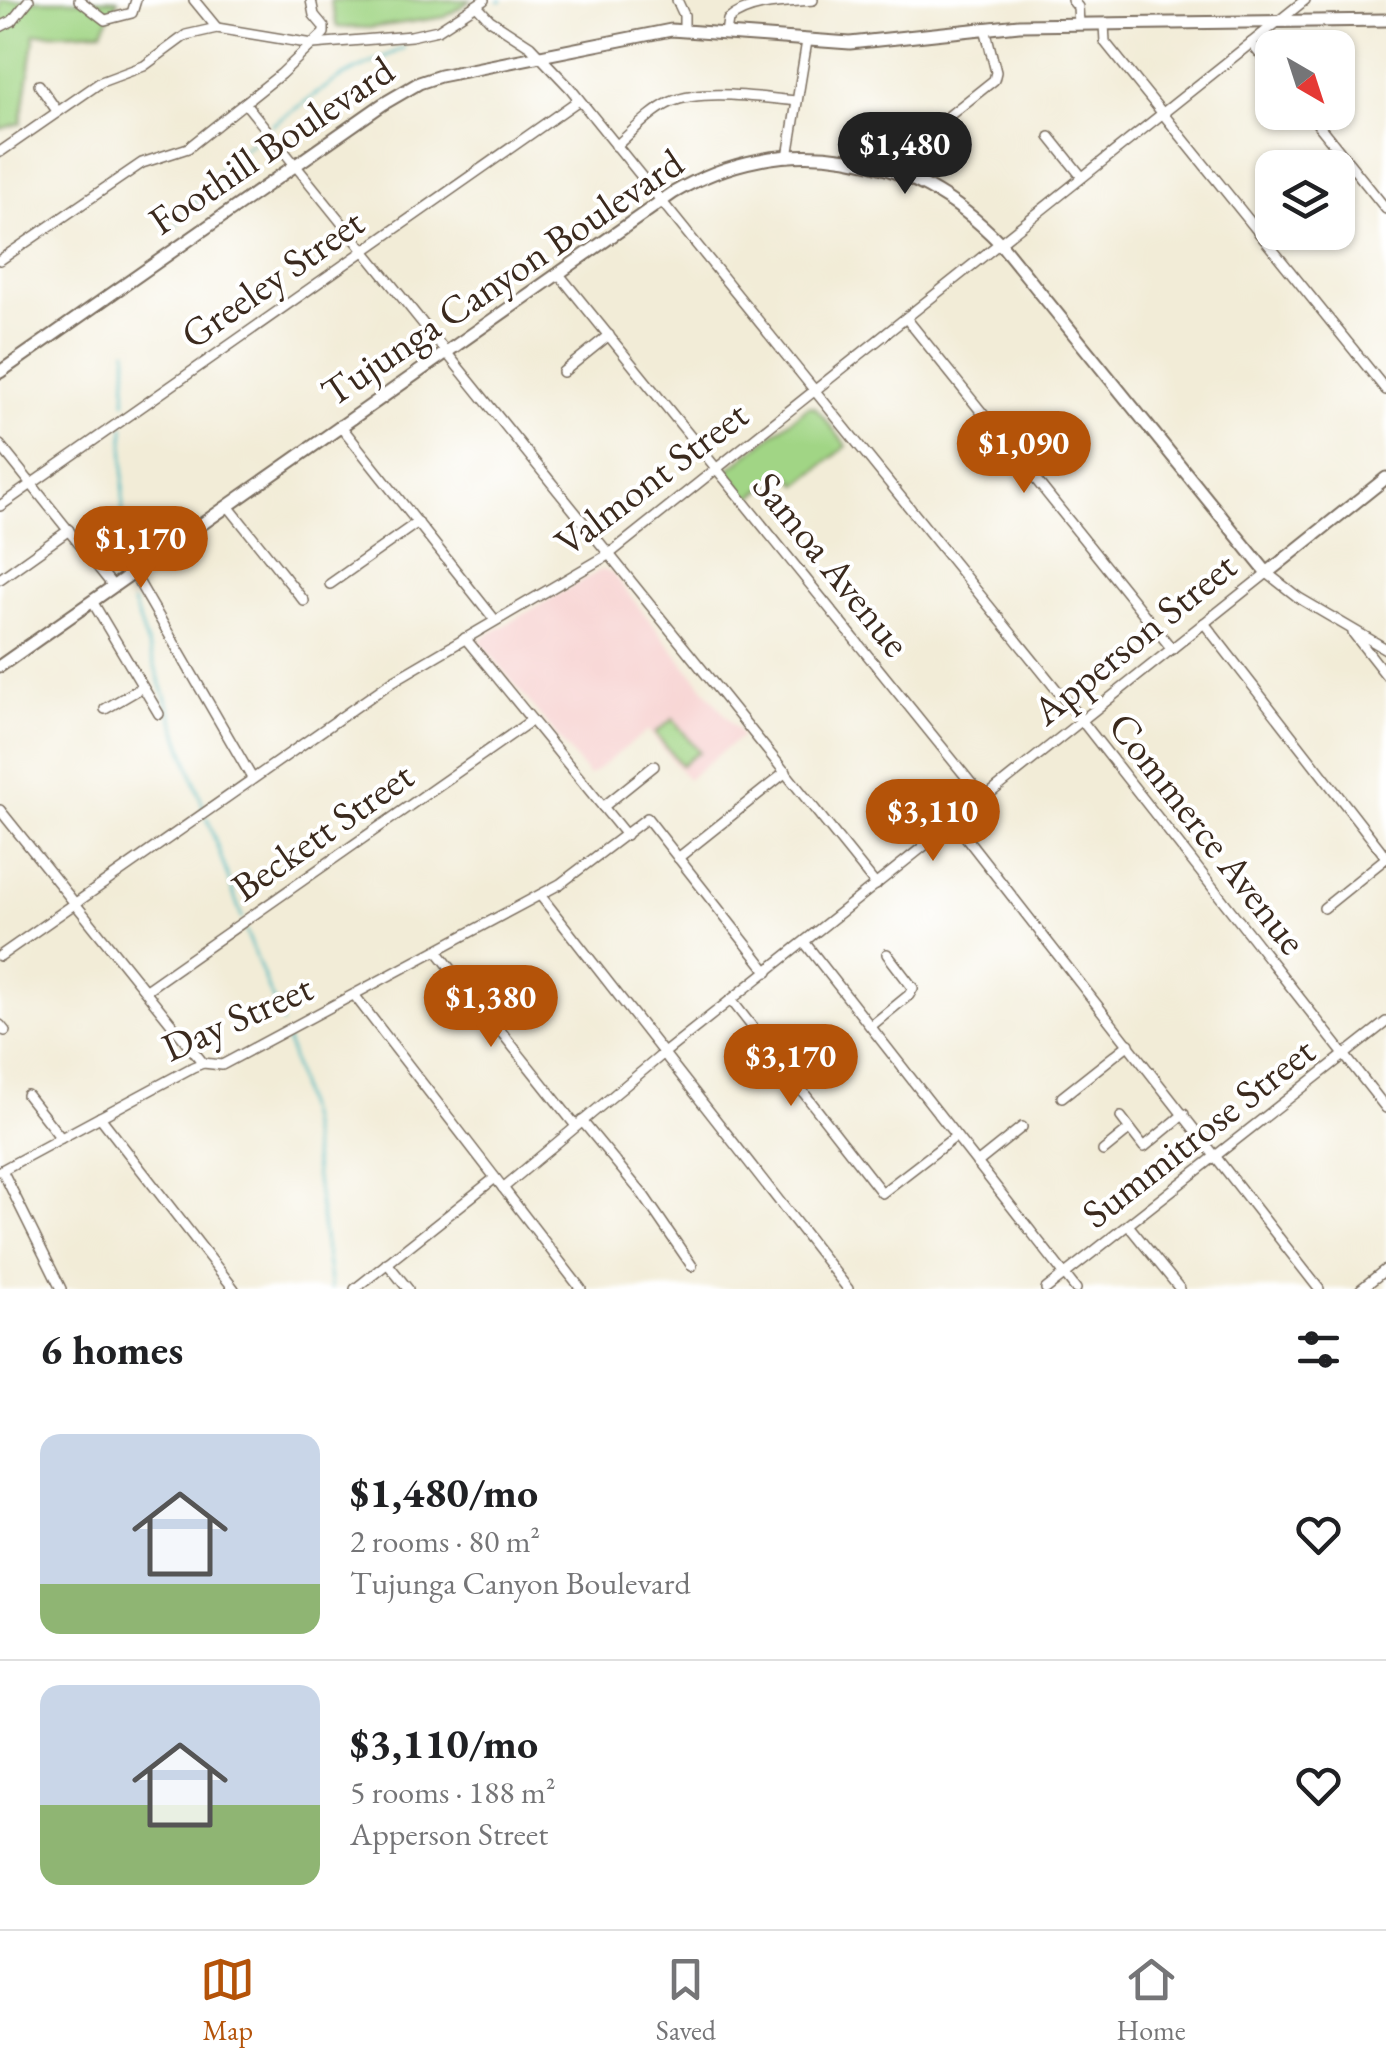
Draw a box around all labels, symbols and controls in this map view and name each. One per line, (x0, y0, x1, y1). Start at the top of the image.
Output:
north arrow (1255, 30, 1355, 130)
map controls (1255, 30, 1355, 250)
street label: Foothill Boulevard (138, 43, 404, 246)
pin: $1,480 (824, 112, 986, 197)
text: $1,480 (860, 123, 950, 165)
street label: Tujunga Canyon Boulevard (311, 136, 694, 418)
button: layers (1255, 150, 1355, 250)
street label: Greeley Street (170, 196, 374, 360)
street label: Valmont Street (544, 388, 758, 568)
pin: $1,090 (943, 411, 1105, 496)
text: $1,090 (979, 422, 1069, 464)
street label: Samoa Avenue (741, 461, 923, 667)
pin: $1,170 (60, 506, 222, 591)
text: $1,170 (96, 517, 186, 559)
street label: Apperson Street (1021, 540, 1247, 737)
street label: Commerce Avenue (1097, 701, 1319, 965)
street label: Beckett Street (221, 749, 423, 913)
pin: $3,110 (852, 779, 1014, 864)
text: $3,110 (888, 790, 978, 832)
street label: Day Street (154, 961, 321, 1073)
pin: $1,380 (410, 965, 572, 1050)
text: $1,380 (446, 976, 536, 1018)
pin: $3,170 (710, 1024, 872, 1109)
street label: Summitrose Street (1071, 1024, 1325, 1239)
text: $3,170 (746, 1035, 836, 1077)
text: 6 homes (40, 1322, 183, 1377)
icon: filters (1291, 1322, 1346, 1377)
text: $1,480/mo (350, 1465, 538, 1520)
icon: home (120, 1474, 240, 1594)
icon: heart (1291, 1507, 1346, 1562)
text: 2 rooms · 80 m² (350, 1520, 540, 1562)
text: Tujunga Canyon Boulevard (350, 1562, 691, 1604)
text: $3,110/mo (350, 1716, 538, 1771)
icon: home (120, 1725, 240, 1845)
icon: heart (1291, 1758, 1346, 1813)
text: 5 rooms · 188 m² (350, 1771, 556, 1813)
text: Apperson Street (350, 1813, 548, 1855)
tab: Map (200, 1952, 255, 2048)
tab: Saved (656, 1952, 716, 2048)
tab: Home (1116, 1952, 1186, 2048)

